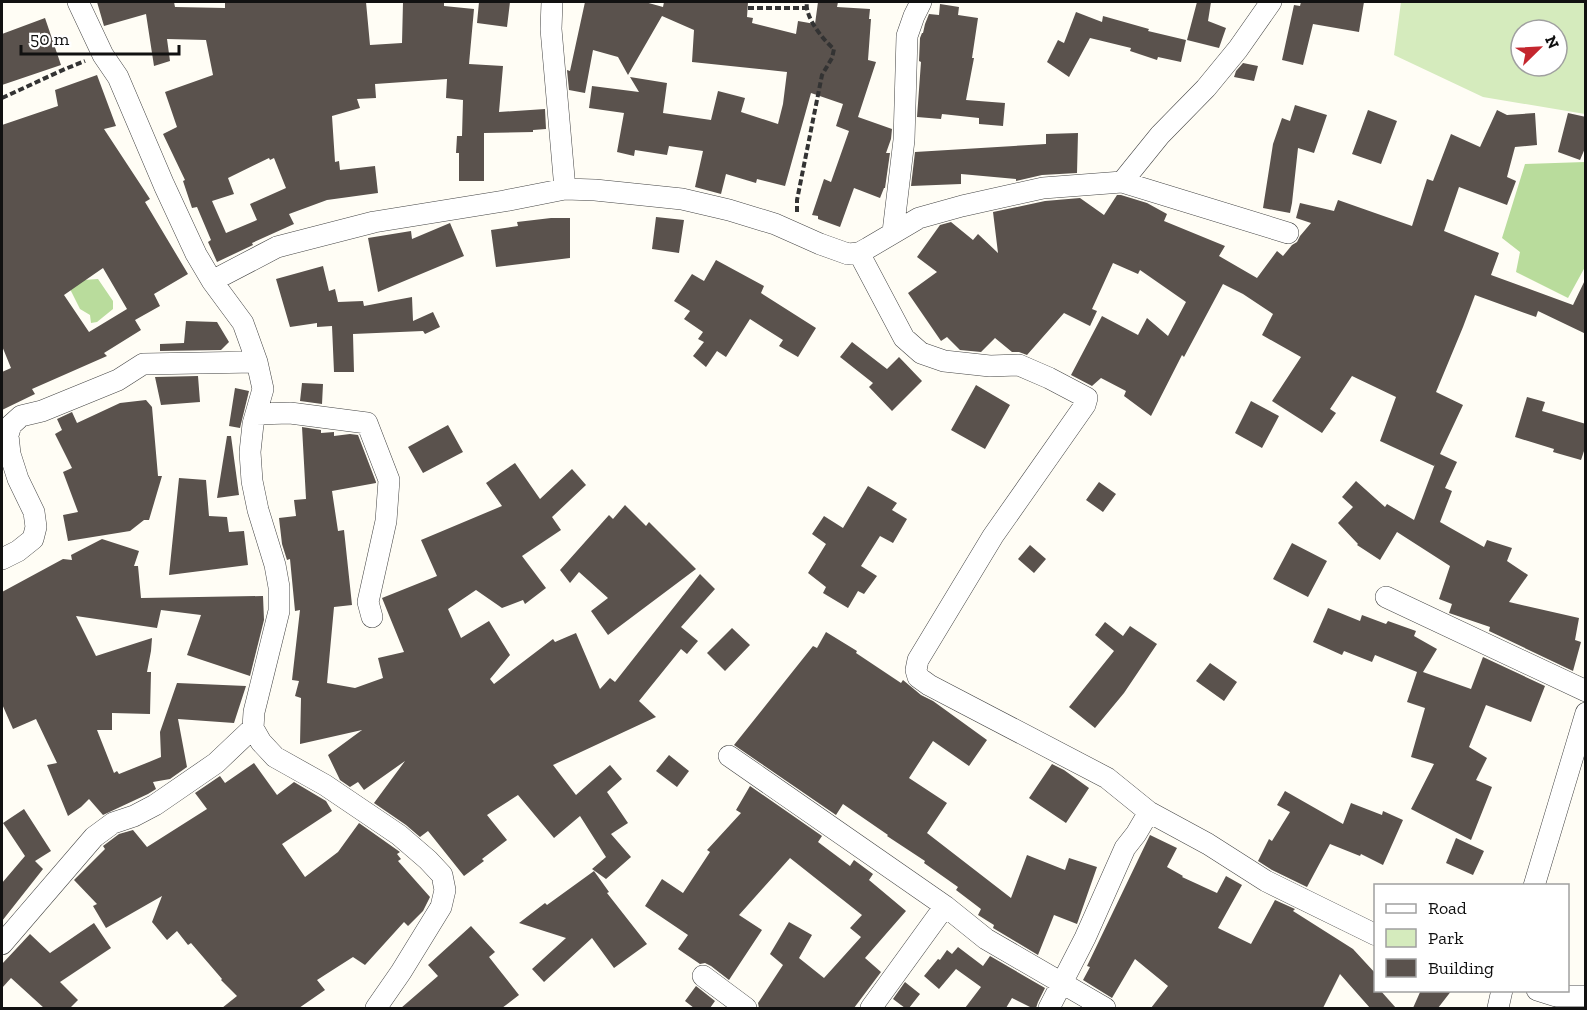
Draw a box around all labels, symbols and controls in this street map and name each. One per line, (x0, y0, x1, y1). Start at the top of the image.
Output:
scale bar (21, 18, 178, 56)
north arrow (1509, 18, 1569, 78)
text: 50 m (30, 28, 70, 50)
text: N (1541, 33, 1563, 52)
legend (1374, 884, 1569, 992)
text: Road (1428, 897, 1467, 919)
text: Park (1428, 927, 1464, 949)
text: Building (1428, 957, 1494, 979)

